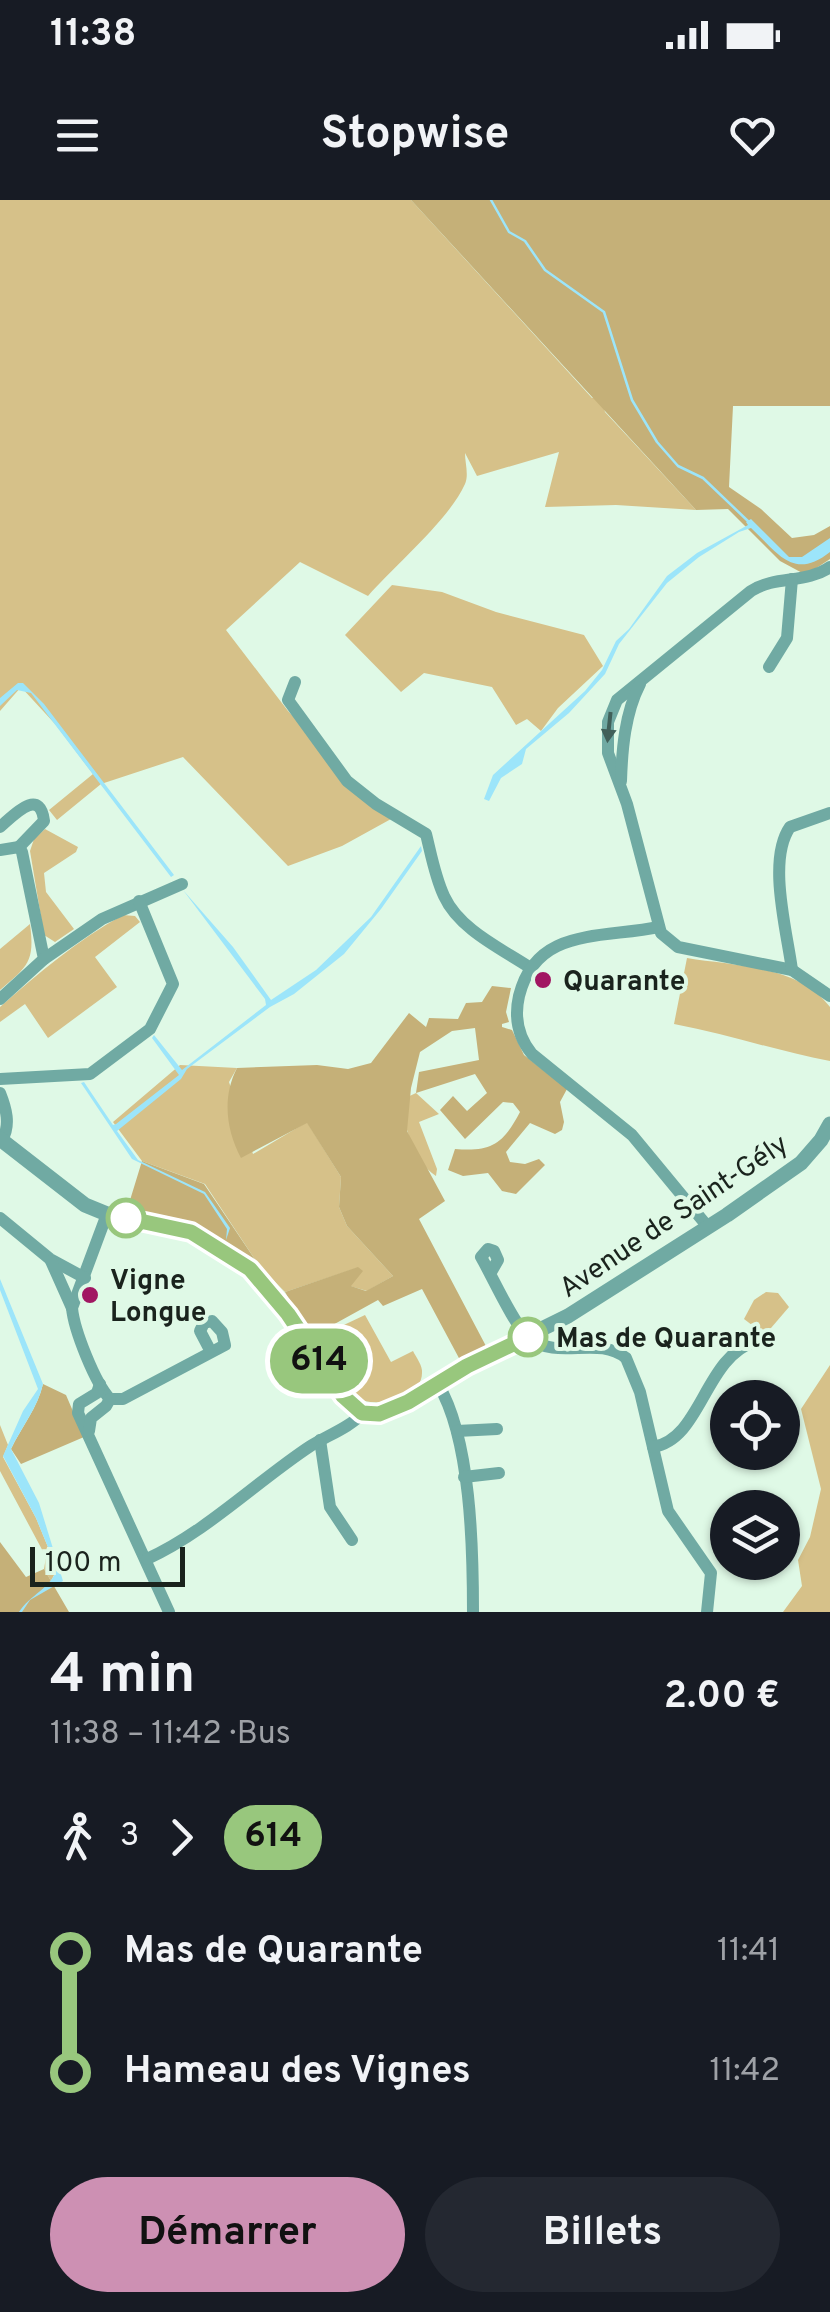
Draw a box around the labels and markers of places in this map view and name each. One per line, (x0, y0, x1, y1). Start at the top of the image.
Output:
place label: Quarante (563, 965, 685, 1001)
marker: Quarante (532, 969, 554, 991)
unlabelled marker (107, 1199, 145, 1237)
place label: Vigne Longue (110, 1264, 206, 1332)
marker: Vigne Longue (79, 1284, 101, 1306)
marker: Mas de Quarante (509, 1318, 547, 1356)
place label: Mas de Quarante (556, 1322, 776, 1358)

